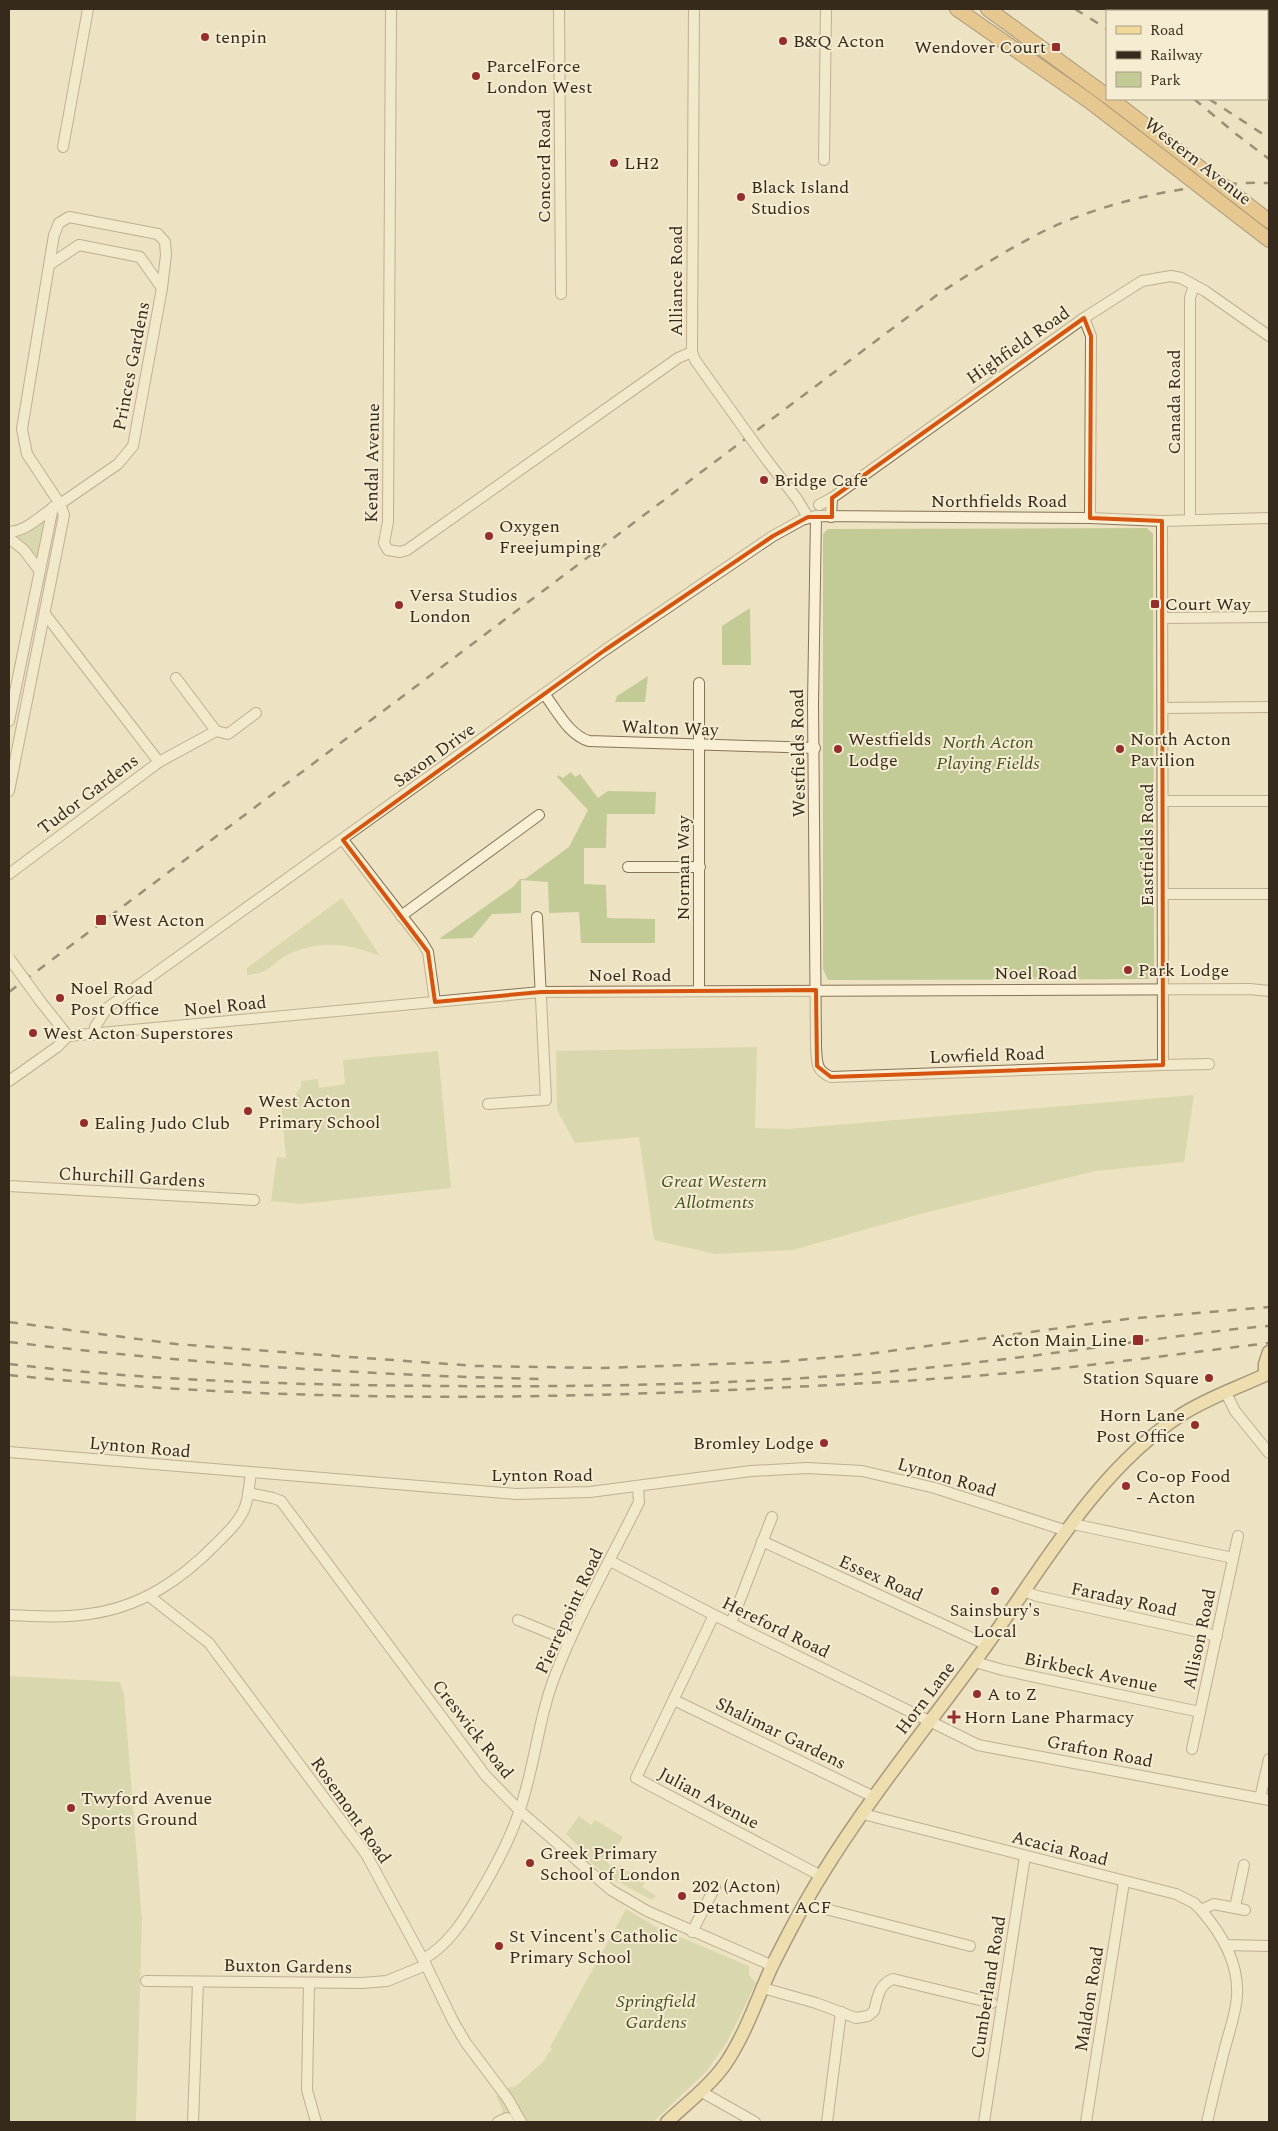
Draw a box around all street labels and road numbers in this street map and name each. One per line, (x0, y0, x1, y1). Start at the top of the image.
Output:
street label: Concord Road (531, 109, 558, 223)
street label: Western Avenue (1138, 111, 1257, 212)
street label: Alliance Road (663, 225, 690, 337)
street label: Princes Gardens (106, 299, 157, 433)
street label: Highfield Road (961, 300, 1076, 391)
street label: Canada Road (1161, 350, 1188, 455)
street label: Kendal Avenue (358, 403, 387, 523)
street label: Northfields Road (931, 488, 1067, 515)
street label: Westfields Road (784, 688, 813, 818)
street label: Walton Way (621, 713, 720, 744)
street label: Saxon Drive (387, 716, 481, 795)
street label: Tudor Gardens (32, 747, 144, 841)
street label: Eastfields Road (1134, 783, 1161, 907)
street label: Norman Way (670, 814, 697, 921)
street label: Noel Road (994, 960, 1078, 987)
street label: Noel Road (588, 962, 672, 989)
street label: Noel Road (182, 989, 268, 1024)
street label: Lowfield Road (929, 1040, 1045, 1071)
street label: Churchill Gardens (58, 1160, 206, 1195)
street label: Lynton Road (88, 1430, 192, 1465)
street label: Lynton Road (894, 1450, 1000, 1505)
street label: Lynton Road (491, 1462, 593, 1489)
street label: Pierrepoint Road (528, 1544, 611, 1679)
street label: Essex Road (834, 1548, 927, 1609)
street label: Faraday Road (1068, 1575, 1180, 1624)
street label: Allison Road (1176, 1586, 1223, 1692)
street label: Hereford Road (717, 1590, 834, 1665)
street label: Birkbeck Avenue (1022, 1645, 1160, 1700)
street label: Horn Lane (889, 1656, 962, 1741)
street label: Creswick Road (425, 1674, 520, 1785)
street label: Shalimar Gardens (711, 1690, 851, 1777)
street label: Grafton Road (1045, 1728, 1155, 1775)
street label: Rosemont Road (304, 1751, 398, 1869)
street label: Julian Avenue (653, 1760, 764, 1836)
street label: Acacia Road (1009, 1823, 1111, 1874)
street label: Cumberland Road (964, 1914, 1013, 2060)
street label: Maldon Road (1068, 1944, 1111, 2054)
street label: Buxton Gardens (223, 1952, 353, 1981)

